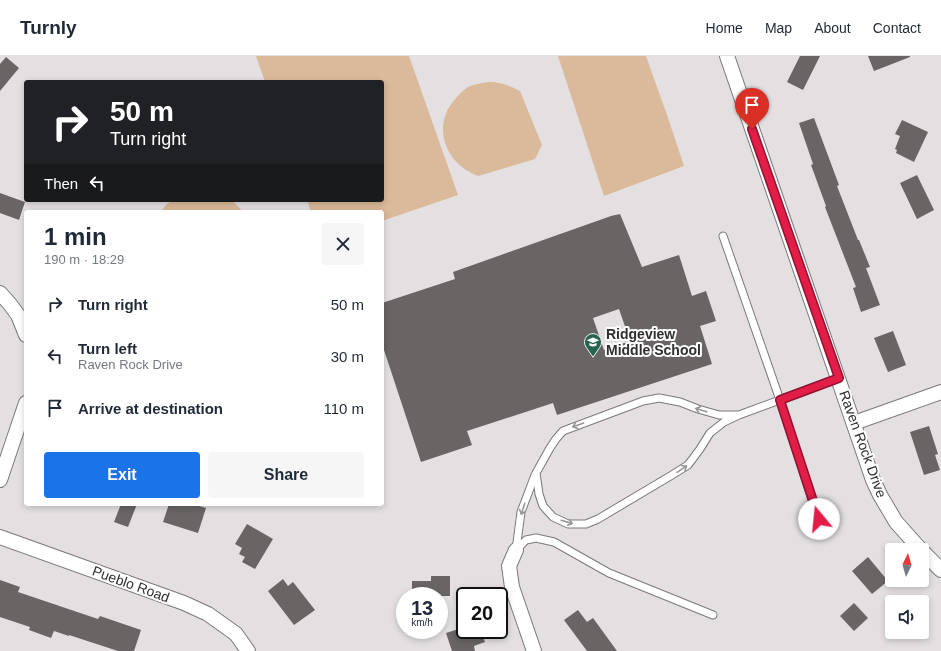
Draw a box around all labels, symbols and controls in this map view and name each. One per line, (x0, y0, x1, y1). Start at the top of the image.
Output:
text: Turnly (20, 17, 77, 38)
text: Home (706, 20, 743, 36)
text: Map (765, 20, 792, 36)
text: About (814, 20, 851, 36)
text: Contact (873, 20, 921, 36)
pin (735, 88, 769, 129)
icon: arrive (741, 94, 763, 116)
icon: right (44, 96, 96, 148)
text: 50 m (110, 96, 174, 127)
text: Turn right (110, 129, 186, 149)
icon: left (86, 172, 108, 194)
text: Then (44, 175, 78, 192)
text: 1 min (44, 223, 107, 250)
button: close (322, 223, 364, 265)
text: 190 m · 18:29 (44, 252, 124, 267)
icon: right (44, 293, 66, 315)
text: Turn right (78, 296, 148, 313)
text: 50 m (331, 296, 364, 313)
place label: Ridgeview Middle School (606, 326, 701, 358)
school or university icon: Ridgeview Middle School (583, 332, 603, 357)
text: Turn left (78, 340, 137, 357)
icon: left (44, 345, 66, 367)
text: 30 m (331, 348, 364, 365)
text: Raven Rock Drive (78, 357, 183, 372)
street label: Raven Rock Drive (836, 388, 890, 500)
icon: arrive (44, 397, 66, 419)
text: Arrive at destination (78, 400, 223, 417)
text: 110 m (323, 400, 364, 417)
one-way arrow (695, 406, 708, 413)
one-way arrow (572, 422, 584, 430)
button: Exit (44, 452, 200, 498)
button: Share (208, 452, 364, 498)
one-way arrow (676, 465, 687, 473)
position arrow (798, 498, 840, 540)
one-way arrow (519, 503, 526, 516)
one-way arrow (560, 519, 573, 527)
north arrow (885, 543, 929, 587)
map controls (885, 543, 929, 639)
street label: Pueblo Road (90, 563, 172, 605)
speed limit sign: 20 (456, 587, 508, 639)
button: sound (885, 595, 929, 639)
text: 13 (411, 597, 433, 619)
text: km/h (411, 617, 433, 628)

